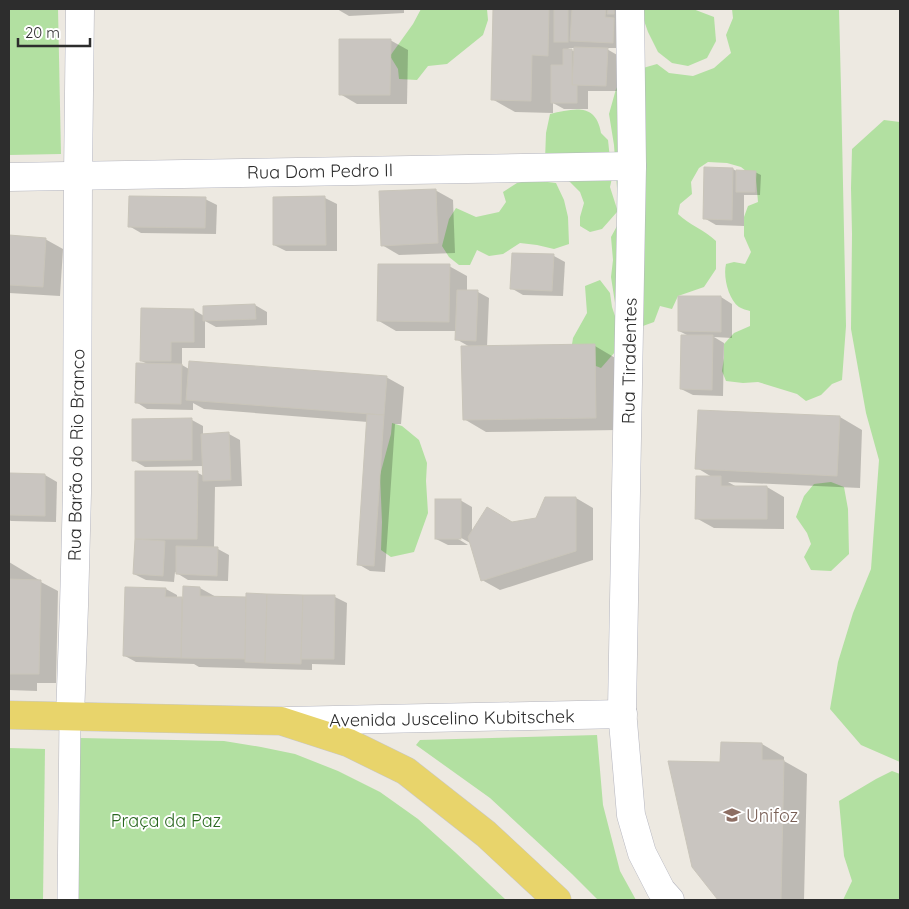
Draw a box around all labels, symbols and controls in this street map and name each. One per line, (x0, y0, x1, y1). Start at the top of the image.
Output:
scale bar (18, 15, 90, 47)
text: 20 m (25, 23, 60, 42)
street label: Rua Dom Pedro II (247, 158, 393, 184)
street label: Rua Tiradentes (616, 298, 642, 424)
street label: Rua Barão do Rio Branco (63, 349, 89, 561)
street label: Avenida Juscelino Kubitschek (329, 704, 575, 732)
place label: Unifoz (746, 804, 798, 827)
school or university icon: Unifoz (722, 805, 742, 825)
park label: Praça da Paz (111, 809, 221, 832)

